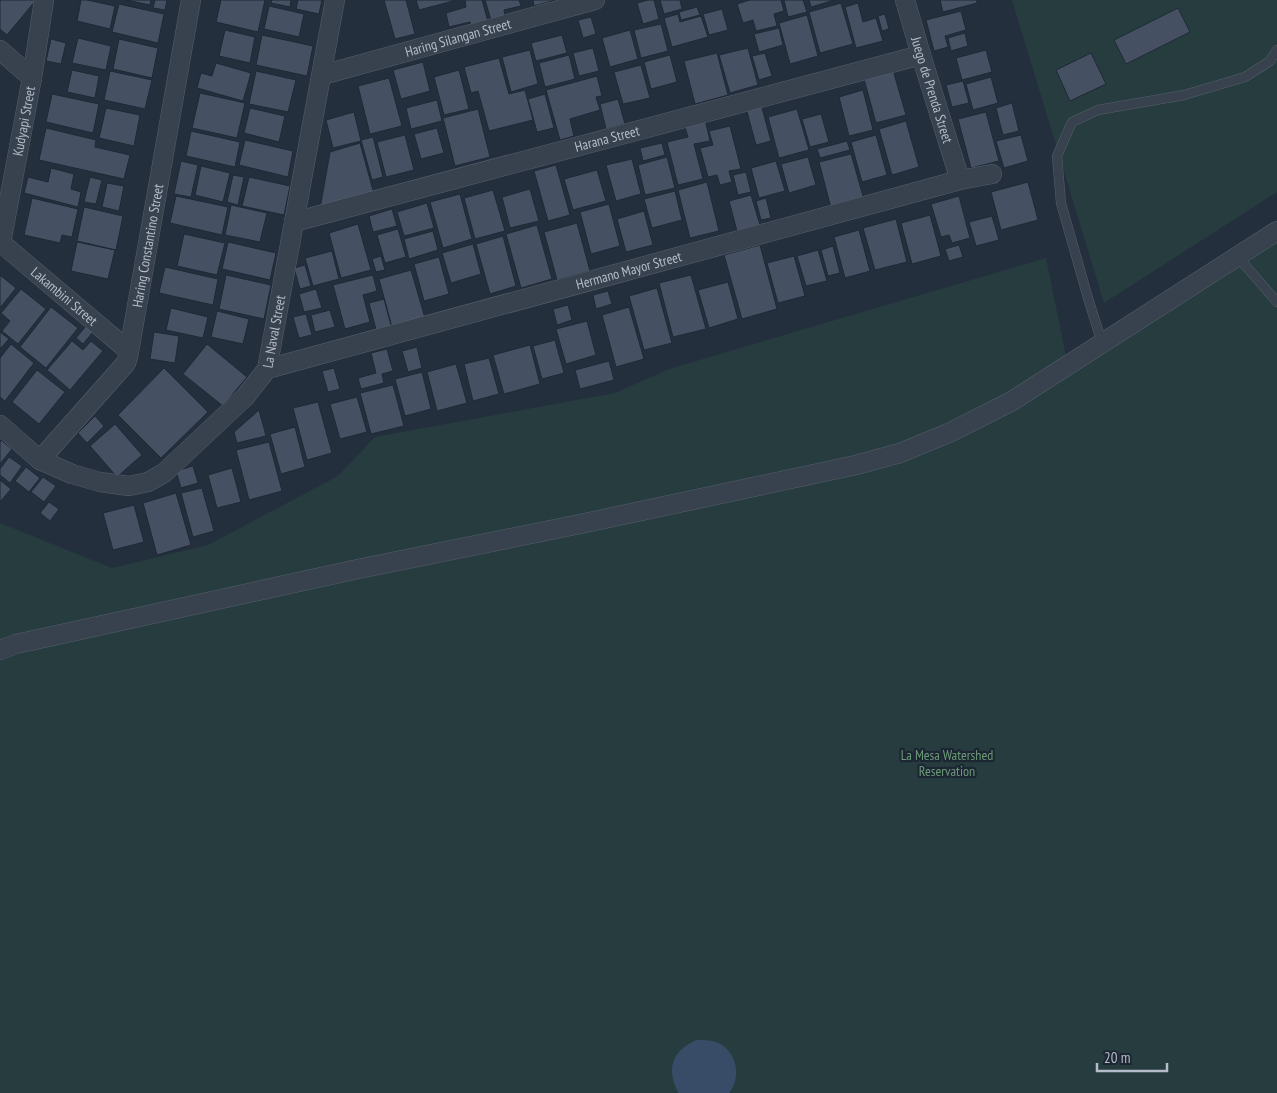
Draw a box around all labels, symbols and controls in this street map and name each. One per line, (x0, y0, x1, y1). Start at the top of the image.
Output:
street label: Haring Silangan Street (403, 14, 513, 61)
street label: Juego de Prenda Street (907, 34, 957, 146)
street label: Kudyapi Street (9, 85, 39, 158)
street label: Harana Street (573, 121, 642, 156)
street label: Haring Constantino Street (128, 182, 167, 309)
street label: Hermano Mayor Street (574, 247, 684, 293)
street label: Lakambini Street (27, 263, 101, 330)
street label: La Naval Street (258, 294, 289, 369)
park label: La Mesa Watershed Reservation (901, 746, 993, 780)
scale bar (1097, 1040, 1167, 1072)
text: 20 m (1104, 1048, 1130, 1067)

